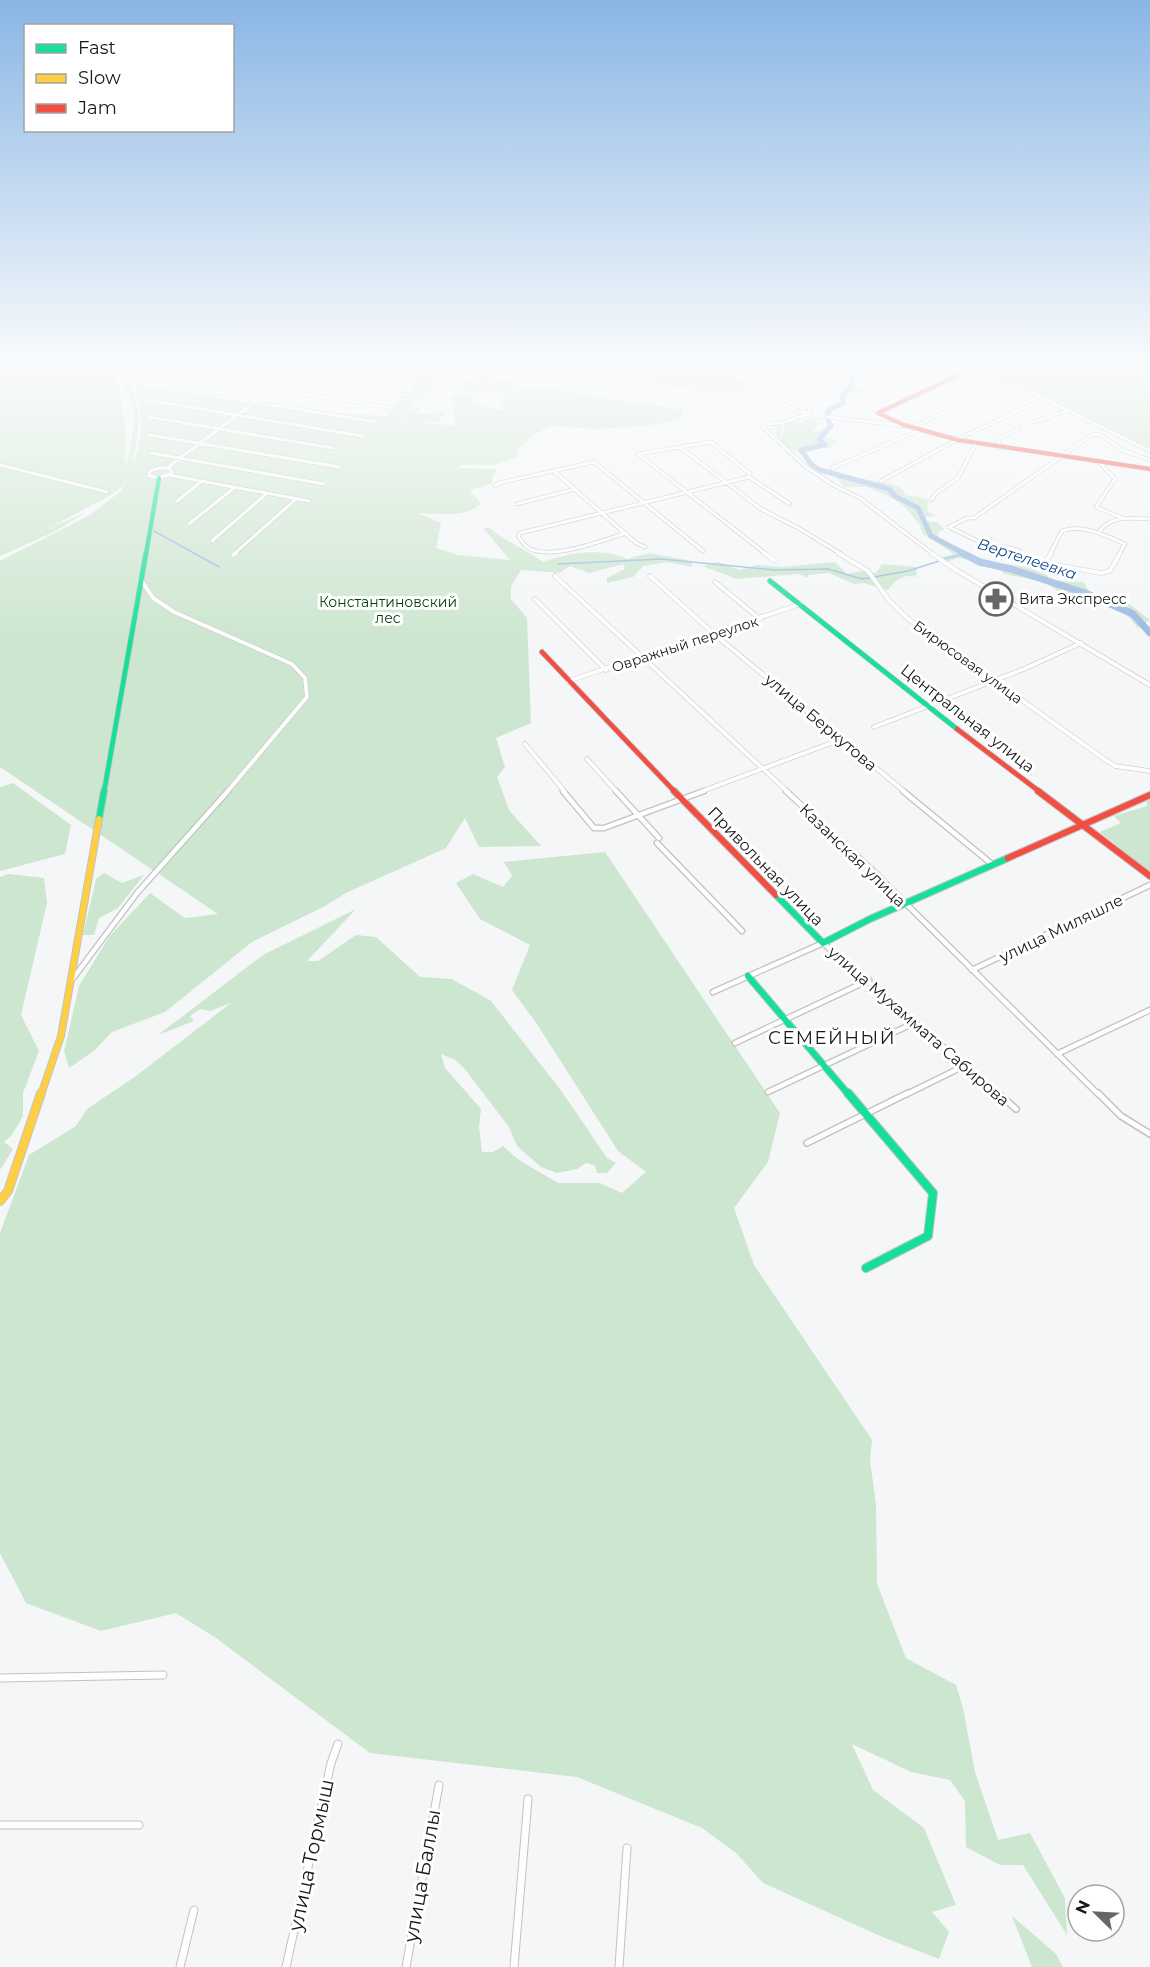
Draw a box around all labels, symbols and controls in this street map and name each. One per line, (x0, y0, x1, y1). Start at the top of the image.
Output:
legend (24, 24, 234, 132)
text: Fast (78, 37, 116, 59)
text: Slow (78, 67, 121, 89)
text: Jam (77, 97, 117, 119)
water label: Вертелеевка (975, 534, 1079, 583)
pharmacy icon: Вита Экспресс (978, 581, 1014, 617)
place label: Вита Экспресс (1019, 590, 1127, 608)
park label: Константиновский лес (319, 593, 457, 627)
street label: Овражный переулок (609, 612, 761, 676)
street label: Бирюсовая улица (910, 616, 1026, 708)
street label: Центральная улица (897, 660, 1038, 777)
street label: улица Беркутова (760, 669, 881, 775)
street label: Казанская улица (796, 800, 910, 911)
street label: Привольная улица (704, 803, 827, 930)
street label: улица Миляшле (995, 890, 1126, 967)
street label: улица Мухаммата Сабирова (823, 942, 1013, 1110)
district label: СЕМЕЙНЫЙ (768, 1027, 896, 1049)
street label: улица Тормыш (283, 1777, 339, 1934)
street label: улица Баллы (398, 1808, 446, 1945)
north arrow (1066, 1883, 1126, 1943)
text: N (1071, 1897, 1094, 1917)

